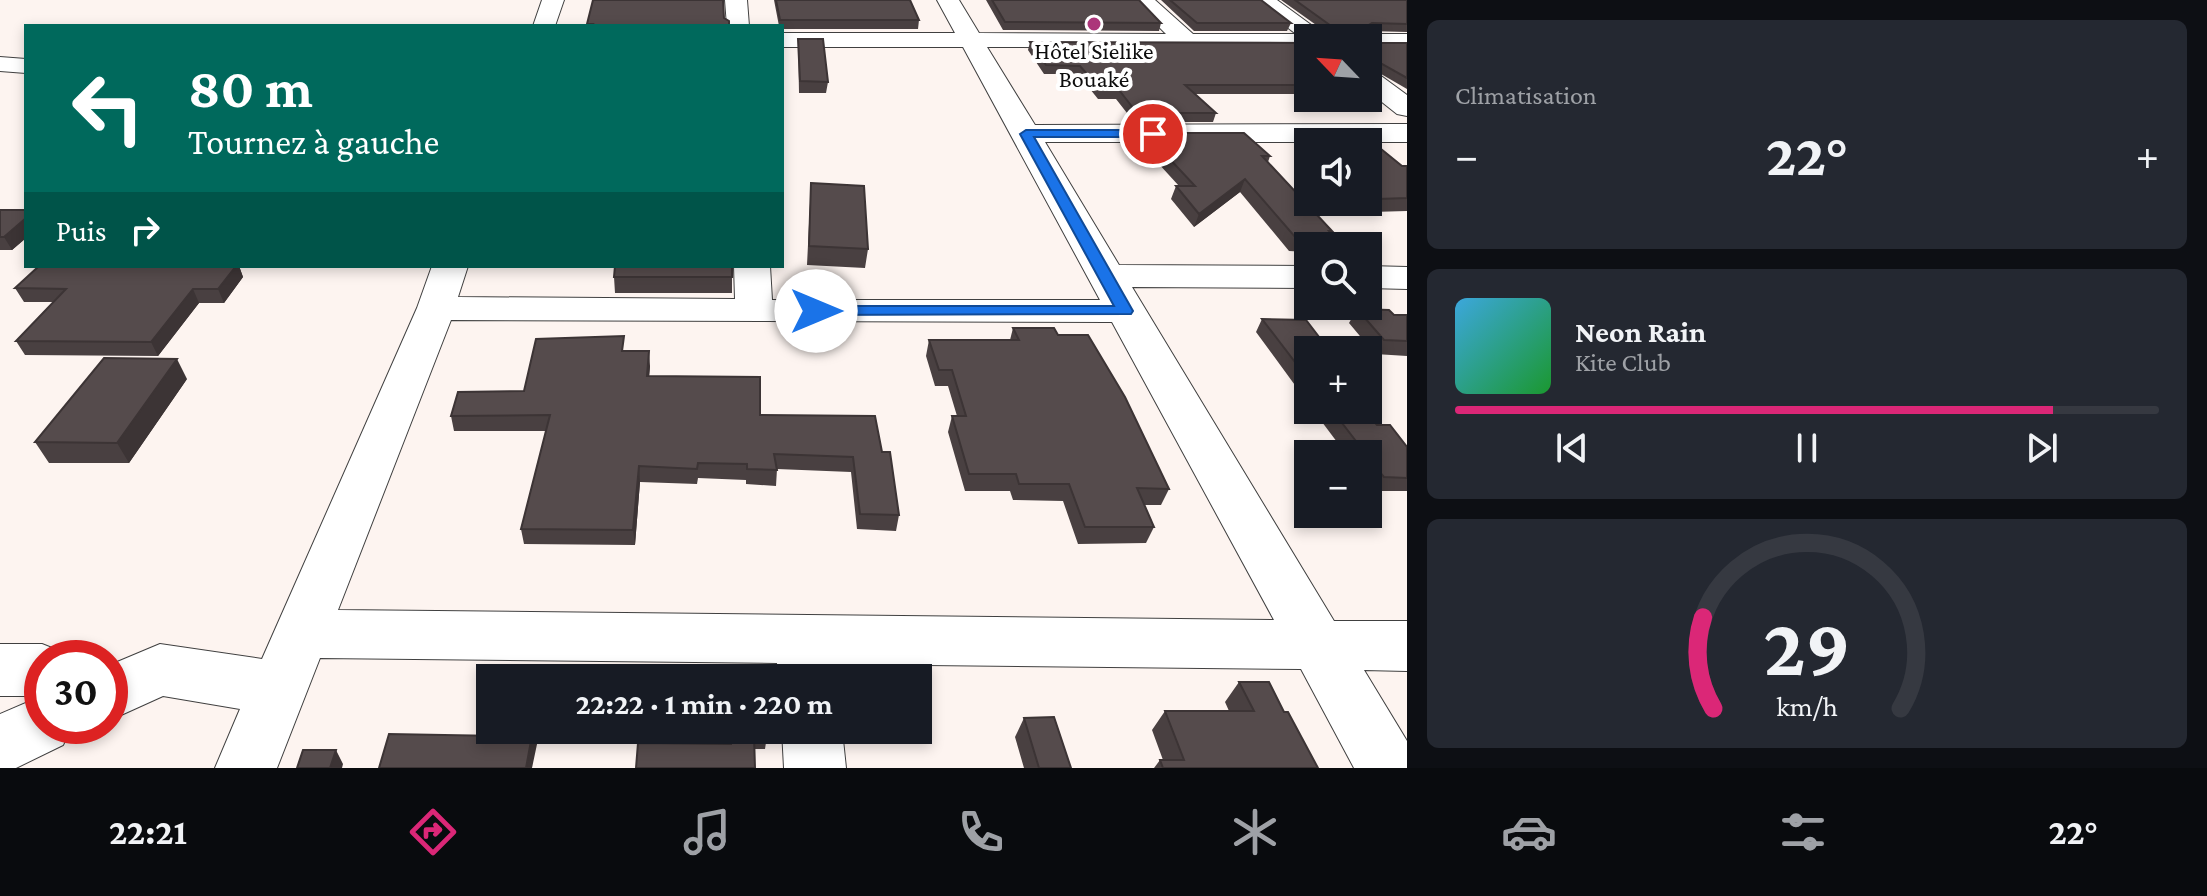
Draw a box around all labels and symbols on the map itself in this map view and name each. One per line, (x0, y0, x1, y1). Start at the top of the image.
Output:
marker: Hôtel Sielike Bouaké (1085, 15, 1103, 33)
north arrow (1294, 24, 1382, 112)
place label: Hôtel Sielike Bouaké (1034, 37, 1154, 92)
pin (1119, 100, 1187, 168)
position arrow (774, 269, 858, 353)
speed limit sign: 30 (24, 640, 128, 744)

